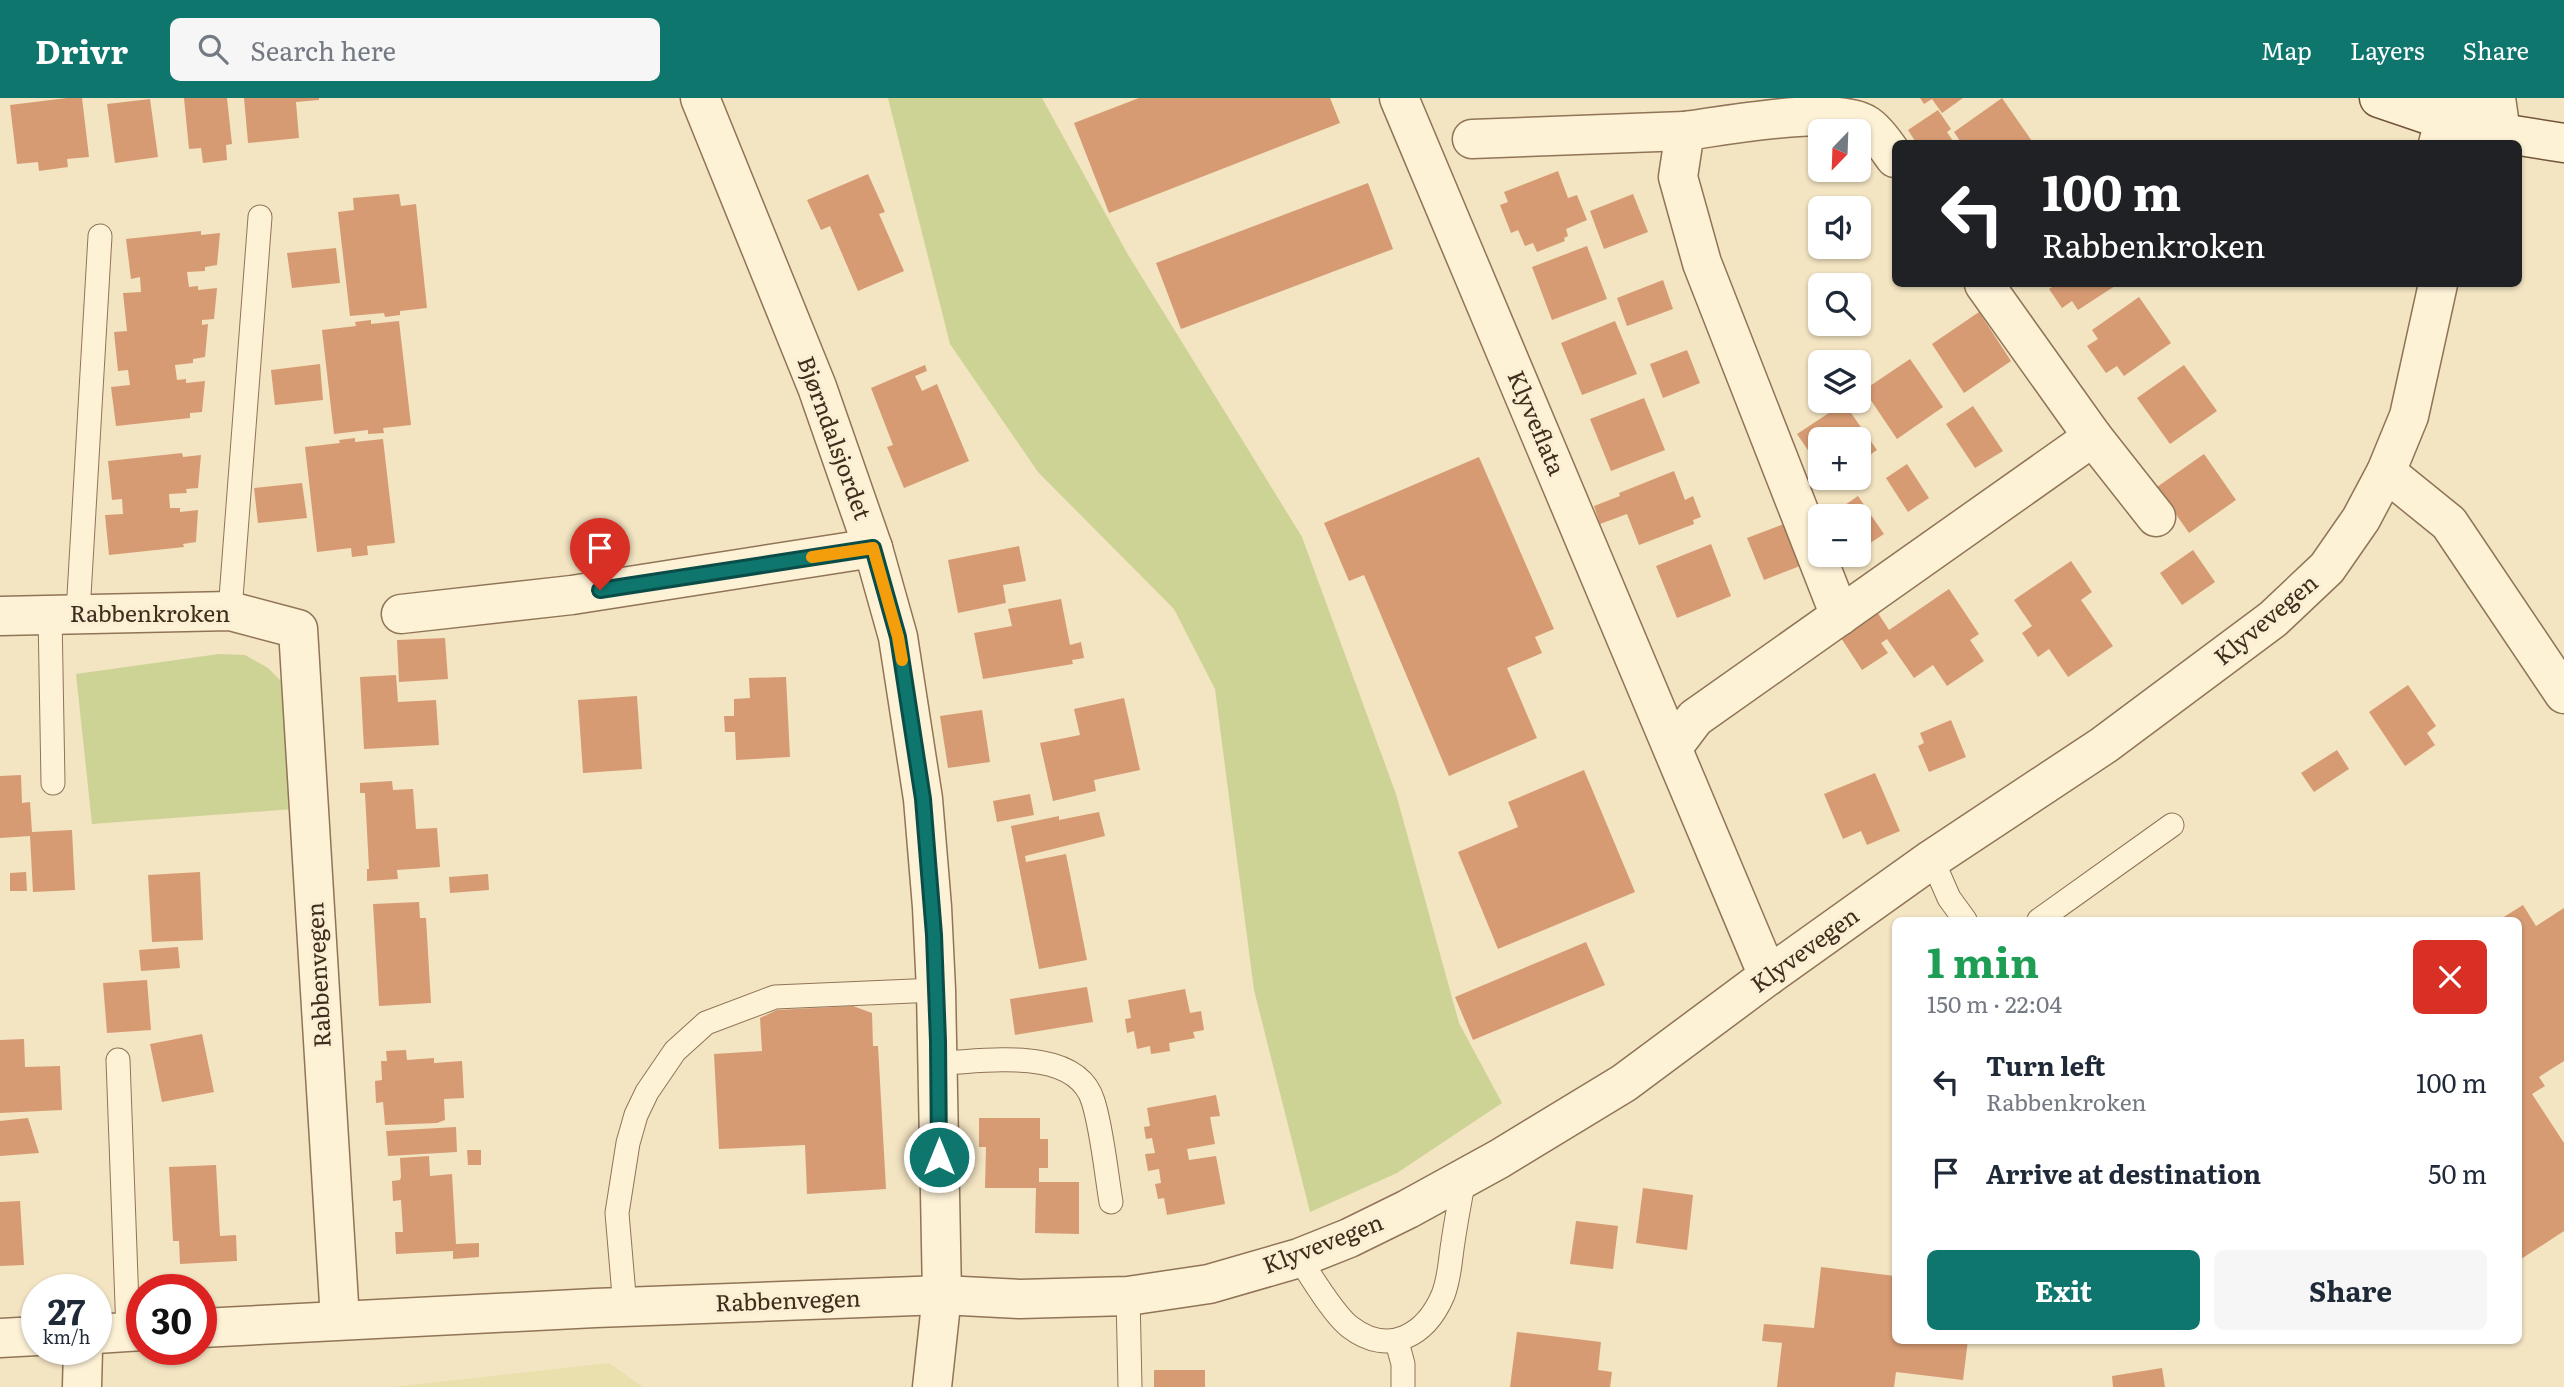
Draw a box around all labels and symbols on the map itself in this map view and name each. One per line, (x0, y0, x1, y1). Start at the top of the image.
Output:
north arrow (1808, 119, 1871, 182)
street label: Bjørndalsjordet (791, 351, 881, 525)
street label: Klyveflata (1501, 364, 1575, 480)
pin (570, 518, 630, 590)
street label: Klyvevegen (2205, 565, 2324, 672)
street label: Rabbenkroken (70, 595, 230, 629)
street label: Klyvevegen (1743, 897, 1865, 999)
street label: Rabbenvegen (296, 902, 338, 1049)
position arrow (902, 1120, 976, 1194)
street label: Klyvevegen (1257, 1204, 1387, 1281)
speed limit sign: 30 (126, 1274, 217, 1365)
street label: Rabbenvegen (715, 1279, 861, 1319)

